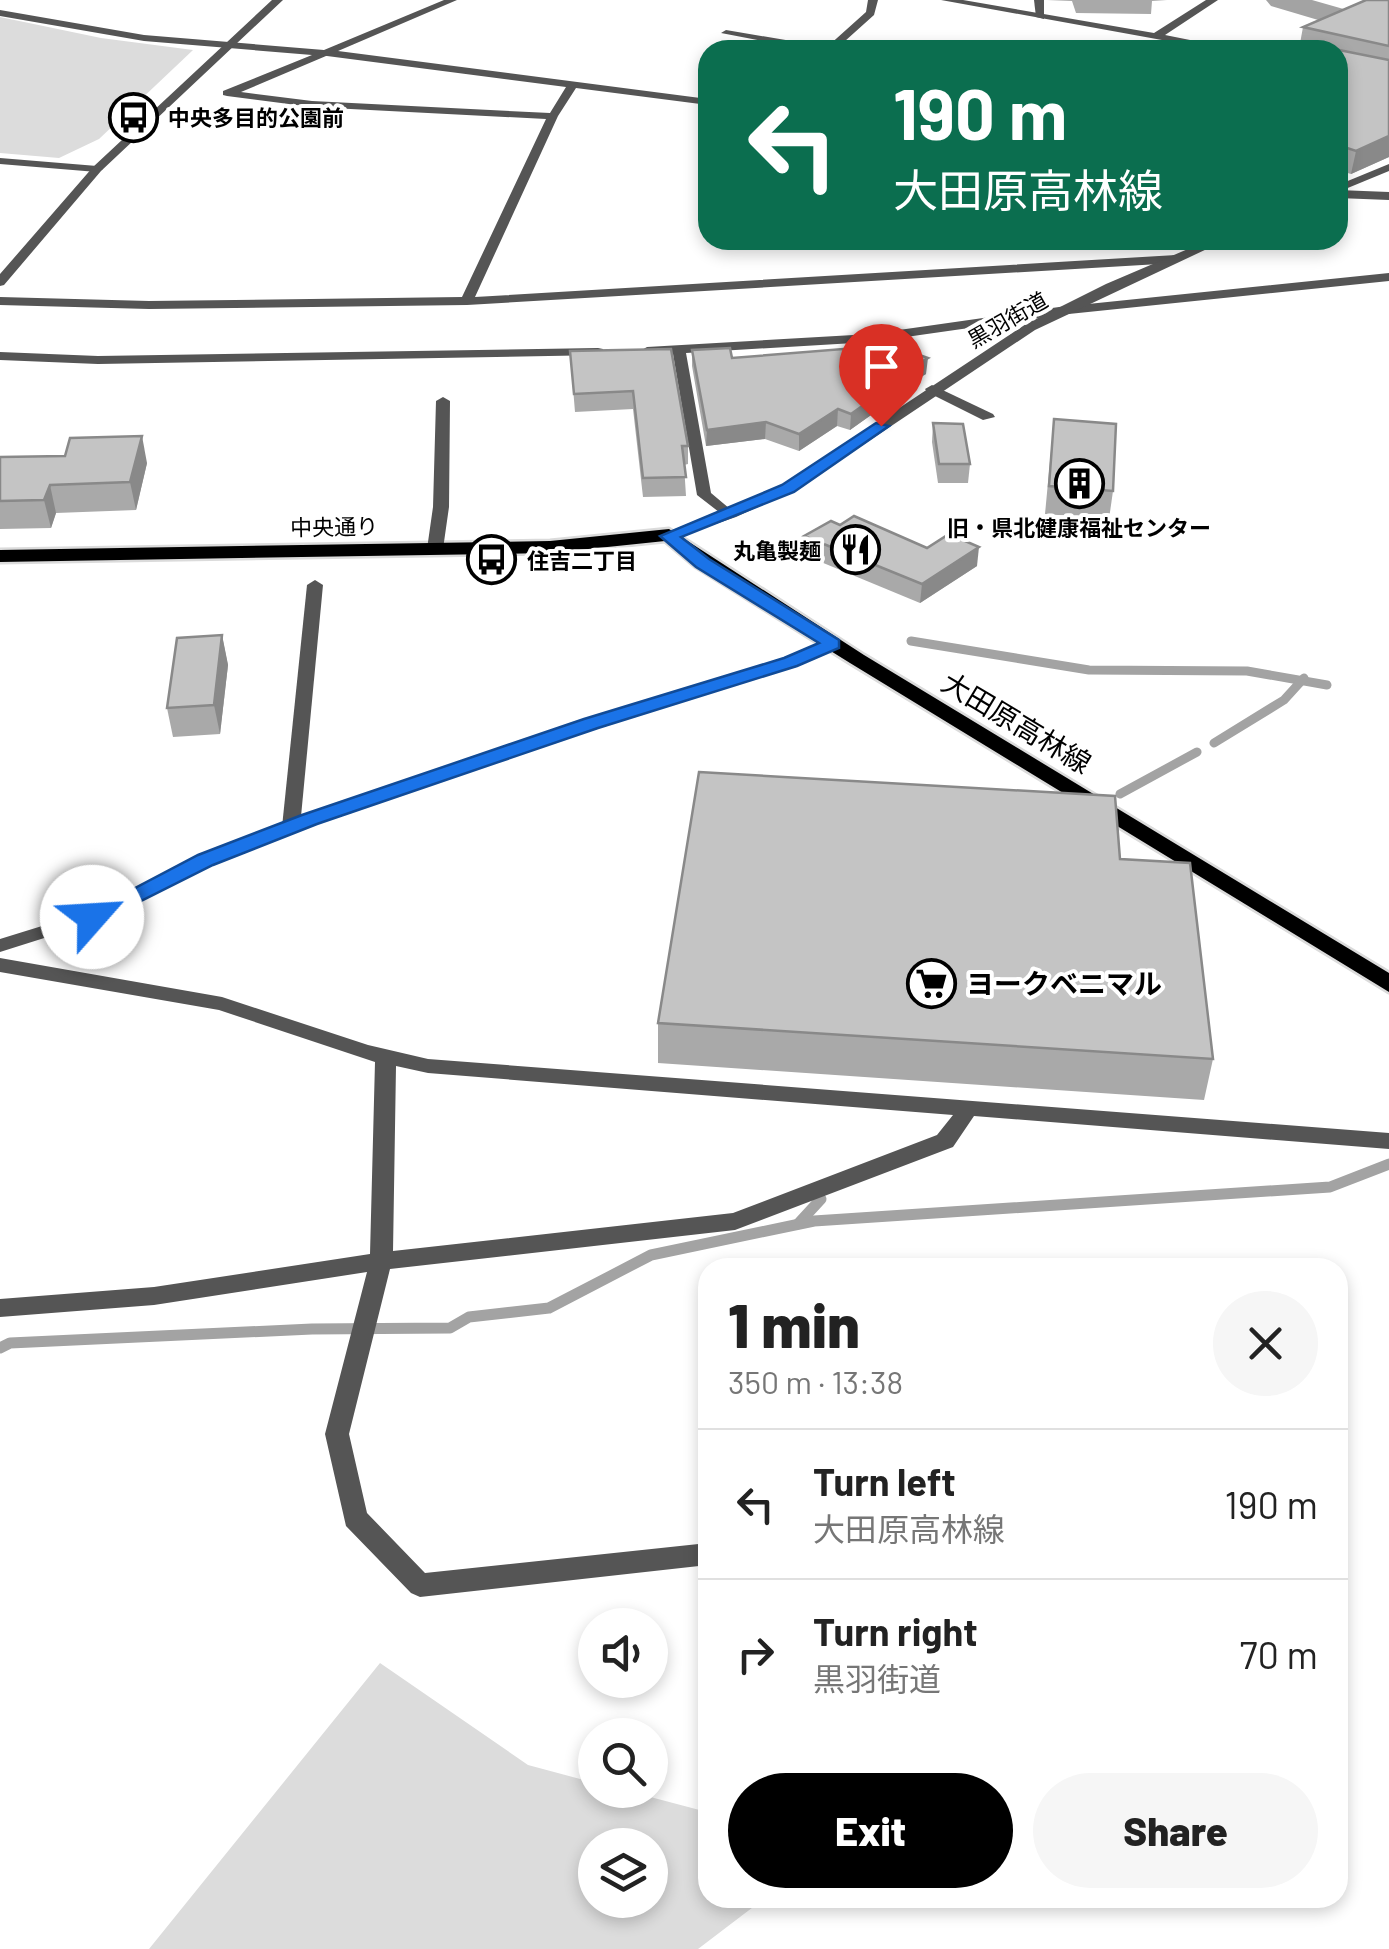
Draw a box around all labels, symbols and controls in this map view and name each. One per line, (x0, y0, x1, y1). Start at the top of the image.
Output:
text: 190 m (893, 70, 1067, 154)
icon: left (728, 80, 858, 210)
bus stop icon: 中央多目的公園前 (107, 91, 159, 143)
place label: 中央多目的公園前 (168, 104, 344, 130)
text: 大田原高林線 (893, 162, 1163, 216)
street label: 黒羽街道 (962, 286, 1052, 352)
pin (839, 324, 924, 427)
icon: arrive (854, 339, 909, 394)
building icon: 旧・県北健康福祉センター (1053, 457, 1105, 509)
street label: 中央通り (290, 512, 378, 540)
place label: 旧・県北健康福祉センター (947, 514, 1211, 540)
restaurant icon: 丸亀製麺 (830, 524, 882, 576)
bus stop icon: 住吉二丁目 (466, 534, 518, 586)
place label: 丸亀製麺 (733, 537, 821, 563)
place label: 住吉二丁目 (527, 547, 637, 573)
street label: 大田原高林線 (936, 664, 1098, 780)
position arrow (40, 865, 144, 969)
supermarket icon: ヨークベニマル (905, 957, 957, 1009)
place label: ヨークベニマル (966, 966, 1162, 1000)
text: 1 min (728, 1288, 860, 1360)
button: close (1213, 1291, 1318, 1396)
text: 350 m · 13:38 (728, 1362, 903, 1400)
text: Turn left (813, 1458, 956, 1504)
icon: left (728, 1477, 783, 1532)
text: 190 m (1224, 1481, 1318, 1527)
text: 大田原高林線 (813, 1509, 1005, 1547)
map controls (578, 1608, 668, 1918)
button: sound (578, 1608, 668, 1698)
text: Turn right (813, 1608, 978, 1654)
icon: right (728, 1627, 783, 1682)
text: 70 m (1240, 1631, 1318, 1677)
text: 黒羽街道 (813, 1659, 941, 1697)
button: search (578, 1718, 668, 1808)
button: Exit (728, 1773, 1013, 1888)
button: Share (1033, 1773, 1318, 1888)
button: layers (578, 1828, 668, 1918)

